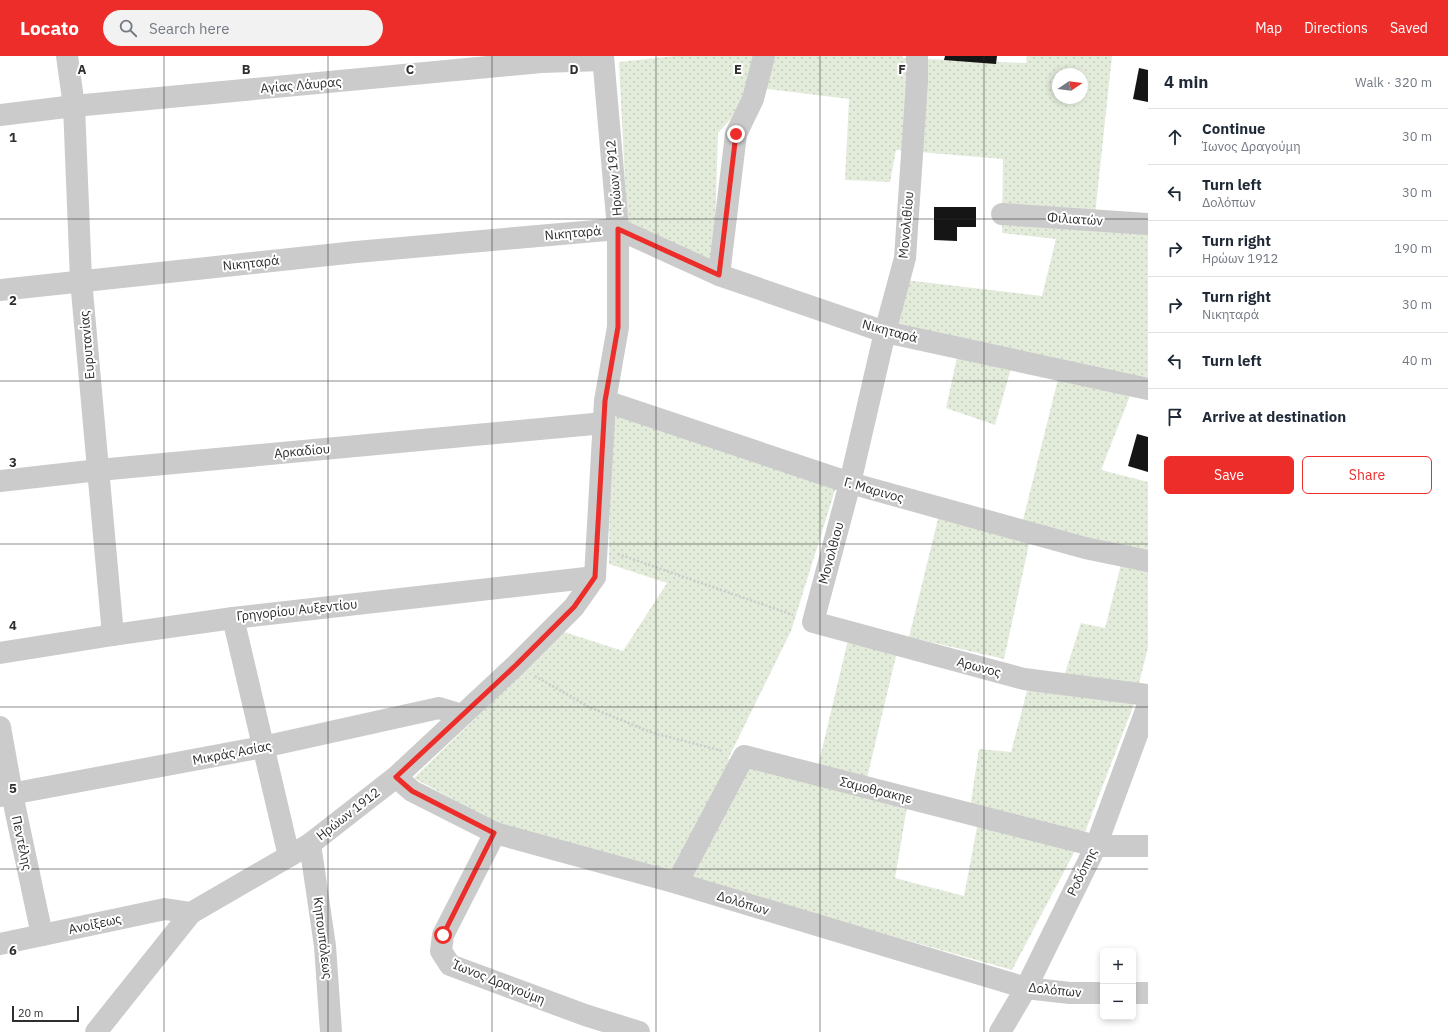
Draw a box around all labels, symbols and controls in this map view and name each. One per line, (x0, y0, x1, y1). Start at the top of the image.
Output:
search box (103, 10, 383, 46)
text: Locato (20, 16, 79, 40)
icon: search (117, 17, 139, 39)
text: Search here (149, 19, 229, 38)
text: Map (1255, 19, 1282, 37)
text: Directions (1304, 19, 1368, 37)
text: Saved (1390, 19, 1428, 37)
text: A (78, 61, 87, 78)
text: B (242, 61, 251, 78)
text: C (406, 61, 415, 78)
text: D (569, 61, 579, 78)
text: E (734, 61, 742, 78)
text: F (898, 61, 906, 78)
north arrow (1052, 68, 1088, 104)
text: 4 min (1164, 71, 1208, 93)
street label: Αγίας Λάυρας (260, 73, 342, 97)
text: Walk · 320 m (1355, 74, 1432, 91)
text: Continue (1202, 119, 1266, 138)
route end (727, 125, 745, 143)
icon: ahead (1164, 126, 1186, 148)
text: 30 m (1402, 128, 1432, 145)
text: 1 (9, 129, 17, 146)
text: Ίωνος Δραγούμη (1202, 138, 1301, 155)
street label: Ηρώων 1912 (602, 139, 626, 217)
text: Turn left (1202, 175, 1262, 194)
icon: left (1164, 182, 1186, 204)
text: 30 m (1402, 184, 1432, 201)
street label: Μονολιθίου (895, 191, 917, 259)
text: Δολόπων (1202, 194, 1256, 211)
street label: Φιλιατών (1046, 209, 1104, 229)
street label: Νικηταρά (544, 222, 602, 244)
text: Turn right (1202, 231, 1271, 250)
icon: right (1164, 238, 1186, 260)
text: 190 m (1394, 240, 1432, 257)
text: Ηρώων 1912 (1202, 250, 1278, 267)
street label: Νικηταρά (222, 252, 280, 274)
text: Turn right (1202, 287, 1271, 306)
text: 2 (9, 292, 17, 309)
icon: right (1164, 294, 1186, 316)
text: 30 m (1402, 296, 1432, 313)
text: Νικηταρά (1202, 306, 1259, 323)
street label: Ευρυτανίας (76, 310, 98, 380)
street label: Νικηταρά (860, 315, 920, 347)
icon: left (1164, 350, 1186, 372)
text: Turn left (1202, 351, 1262, 370)
text: 40 m (1402, 352, 1432, 369)
icon: arrive (1164, 406, 1186, 428)
text: Arrive at destination (1202, 407, 1346, 426)
street label: Αρκαδίου (273, 440, 331, 462)
text: 3 (9, 454, 17, 471)
button: Save (1164, 456, 1294, 494)
button: Share (1302, 456, 1432, 494)
street label: Γ. Μαρινος (842, 473, 906, 507)
street label: Μονολθιου (815, 520, 847, 586)
street label: Γρηγορίου Αυξεντίου (236, 595, 358, 625)
text: 4 (9, 617, 17, 634)
street label: Αρωνος (955, 653, 1003, 681)
street label: Μικράς Ασίας (191, 737, 273, 769)
street label: Σαμοθρακηε (838, 773, 914, 807)
text: 5 (9, 780, 17, 797)
street label: Ηρώων 1912 (313, 784, 383, 844)
street label: Πεντέλης (8, 814, 36, 872)
street label: Ροδόπης (1063, 845, 1101, 899)
street label: Δολόπων (715, 887, 771, 919)
street label: Κηπουπόλεως (310, 896, 336, 980)
street label: Ανοίξεως (67, 910, 123, 938)
route start (434, 926, 452, 944)
text: 6 (9, 942, 17, 959)
map controls (1100, 948, 1136, 1020)
button: + (1100, 948, 1136, 984)
street label: Ίωνος Δραγούμη (449, 955, 548, 1008)
street label: Δολόπων (1027, 979, 1083, 1001)
button: − (1100, 984, 1136, 1020)
scale bar (12, 1004, 79, 1023)
text: 20 m (18, 1006, 43, 1020)

